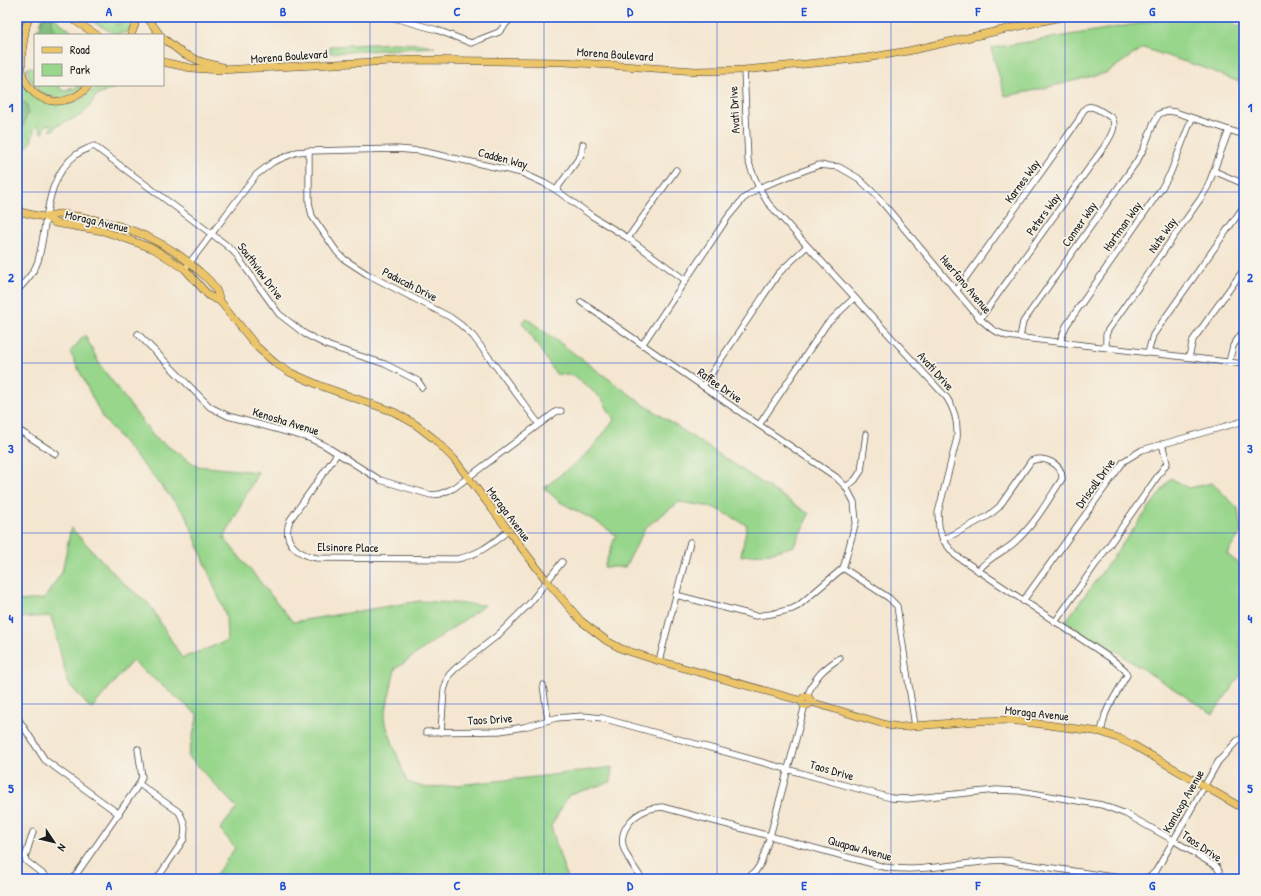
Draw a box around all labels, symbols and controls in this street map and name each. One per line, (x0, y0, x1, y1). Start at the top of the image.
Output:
text: A (106, 2, 113, 20)
text: B (280, 2, 287, 20)
text: C (453, 2, 461, 20)
text: D (627, 2, 634, 20)
text: E (801, 2, 807, 20)
text: F (975, 2, 982, 20)
text: G (1149, 2, 1156, 20)
legend (34, 34, 164, 86)
text: Road (70, 41, 90, 58)
street label: Morena Boulevard (576, 43, 654, 65)
street label: Morena Boulevard (250, 45, 328, 67)
text: Park (70, 61, 90, 78)
street label: Avati Drive (724, 86, 744, 134)
text: 1 (9, 98, 14, 116)
text: 1 (1248, 98, 1253, 116)
street label: Cadden Way (476, 143, 530, 173)
street label: Karnes Way (1000, 156, 1044, 206)
street label: Peters Way (1022, 189, 1064, 239)
street label: Conner Way (1057, 198, 1101, 250)
street label: Hartman Way (1099, 198, 1145, 254)
street label: Moraga Avenue (64, 205, 131, 237)
street label: Nute Way (1144, 214, 1180, 256)
street label: Southview Drive (234, 239, 288, 303)
street label: Huerfano Avenue (936, 251, 996, 317)
street label: Paducah Drive (380, 263, 441, 305)
text: 2 (8, 268, 15, 286)
text: 2 (1247, 268, 1254, 286)
street label: Avati Drive (914, 348, 958, 395)
street label: Raffee Drive (694, 363, 746, 407)
street label: Kenosha Avenue (251, 403, 322, 439)
text: 3 (8, 439, 14, 457)
text: 3 (1247, 439, 1253, 457)
street label: Driscoll Drive (1071, 455, 1119, 511)
street label: Moraga Avenue (483, 483, 535, 545)
street label: Elsinore Place (317, 538, 379, 556)
text: 4 (9, 609, 14, 627)
text: 4 (1248, 609, 1253, 627)
street label: Moraga Avenue (1004, 701, 1070, 725)
street label: Taos Drive (467, 709, 513, 729)
street label: Taos Drive (808, 756, 856, 784)
street label: Kamloop Avenue (1158, 766, 1208, 836)
text: 5 (8, 779, 14, 797)
text: 5 (1247, 779, 1253, 797)
north arrow (34, 822, 74, 862)
street label: Taos Drive (1179, 826, 1226, 866)
street label: Quapaw Avenue (826, 831, 894, 865)
text: N (55, 841, 70, 854)
text: A (106, 876, 113, 894)
text: B (280, 876, 287, 894)
text: C (453, 876, 461, 894)
text: D (627, 876, 634, 894)
text: E (801, 876, 807, 894)
text: F (975, 876, 982, 894)
text: G (1149, 876, 1156, 894)

